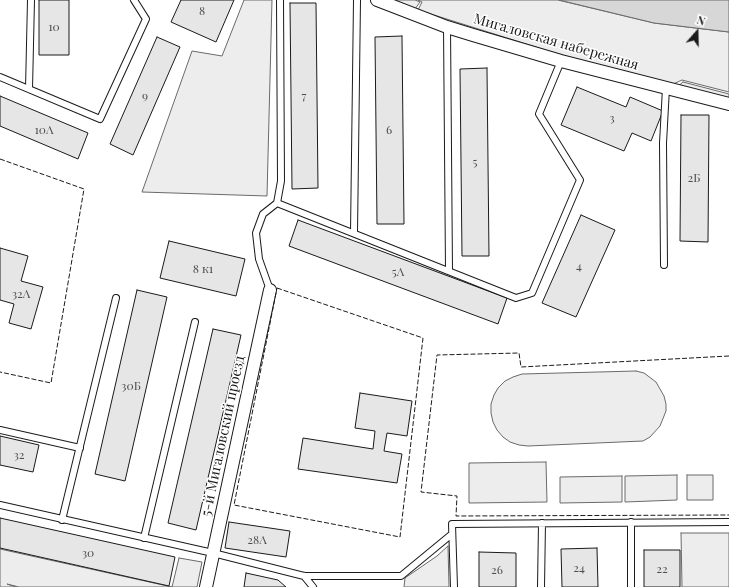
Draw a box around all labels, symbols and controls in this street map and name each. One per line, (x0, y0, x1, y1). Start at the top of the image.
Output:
house number: 8 (199, 4, 205, 18)
street label: Мигаловская набережная (472, 10, 640, 74)
north arrow (677, 12, 717, 52)
text: N (695, 12, 708, 29)
house number: 10 (48, 20, 60, 34)
house number: 9 (142, 89, 148, 103)
house number: 7 (302, 89, 306, 103)
house number: 3 (609, 111, 615, 125)
house number: 10А (34, 123, 54, 137)
house number: 6 (386, 123, 392, 137)
house number: 5 (473, 155, 477, 169)
house number: 2Б (688, 171, 700, 185)
house number: 4 (576, 259, 582, 273)
house number: 8 к1 (193, 262, 213, 276)
house number: 5А (392, 265, 404, 279)
house number: 32А (12, 287, 30, 301)
street label: 5-й Мигаловский проезд (198, 354, 248, 518)
house number: 30Б (121, 379, 141, 393)
house number: 32 (13, 448, 25, 462)
house number: 28А (247, 533, 267, 547)
house number: 30 (82, 546, 94, 560)
house number: 24 (573, 561, 585, 575)
house number: 22 (656, 562, 668, 576)
house number: 26 (491, 563, 503, 577)

